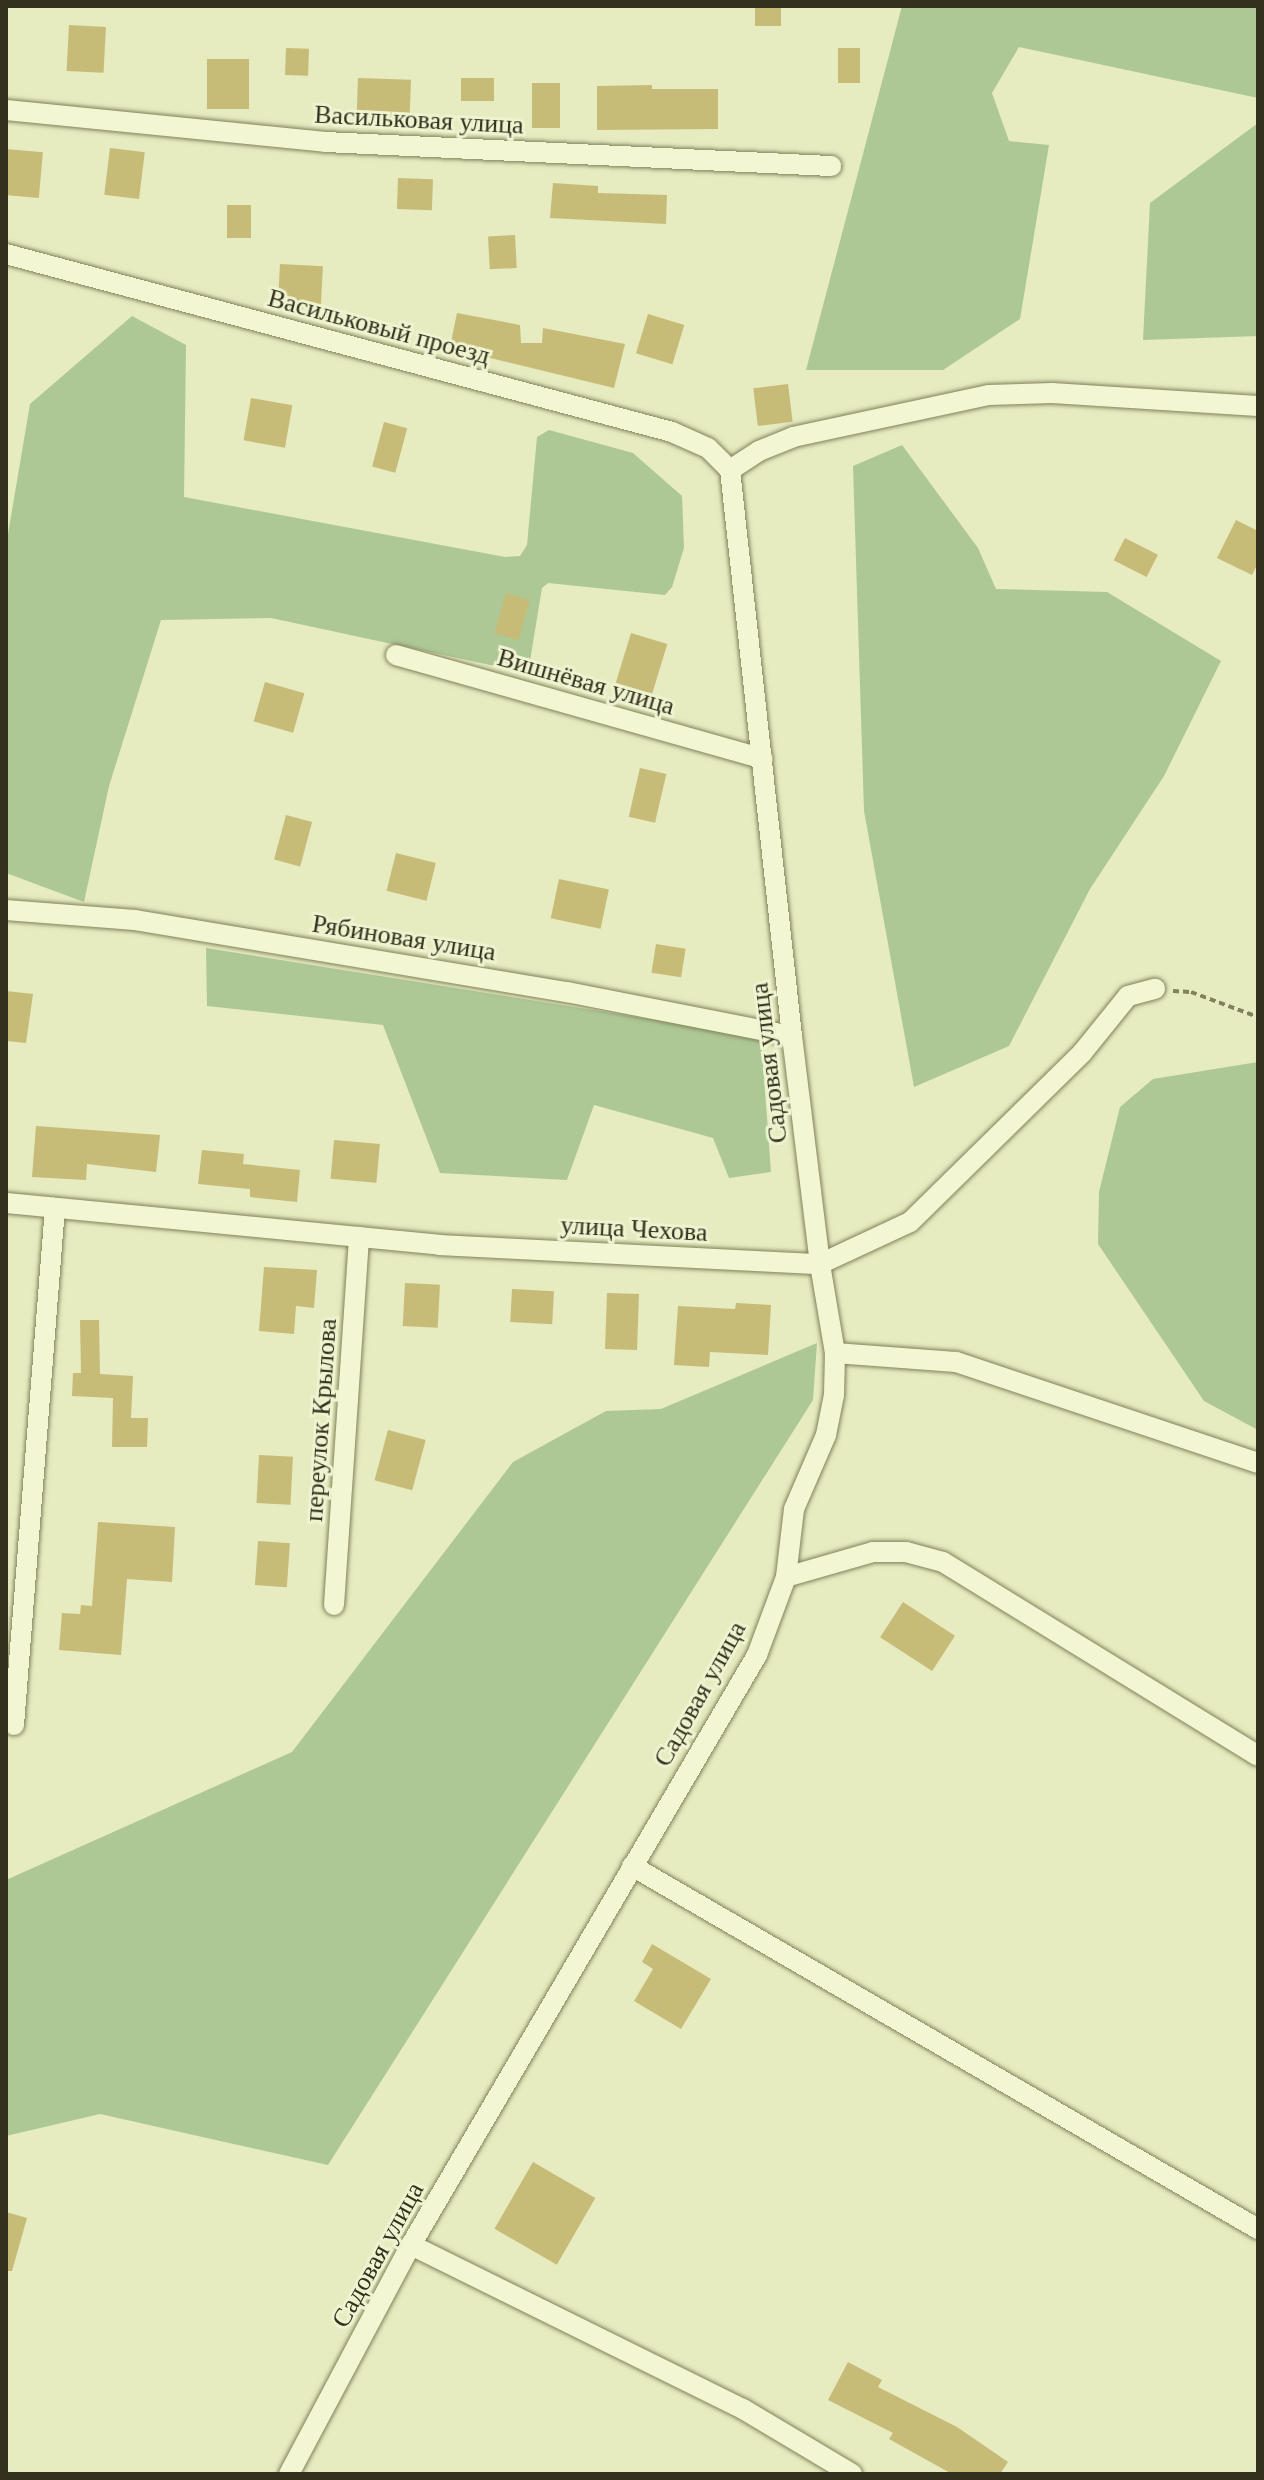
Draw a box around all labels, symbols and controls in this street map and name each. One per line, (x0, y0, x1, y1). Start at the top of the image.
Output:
street label: Васильковая улица (314, 99, 524, 141)
street label: Васильковый проезд (264, 282, 494, 372)
street label: Вишнёвая улица (494, 642, 678, 722)
street label: Рябиновая улица (310, 908, 498, 968)
street label: Садовая улица (744, 981, 794, 1145)
street label: улица Чехова (560, 1210, 708, 1248)
street label: переулок Крылова (298, 1317, 344, 1523)
street label: Садовая улица (647, 1616, 753, 1772)
street label: Садовая улица (325, 2177, 431, 2333)

